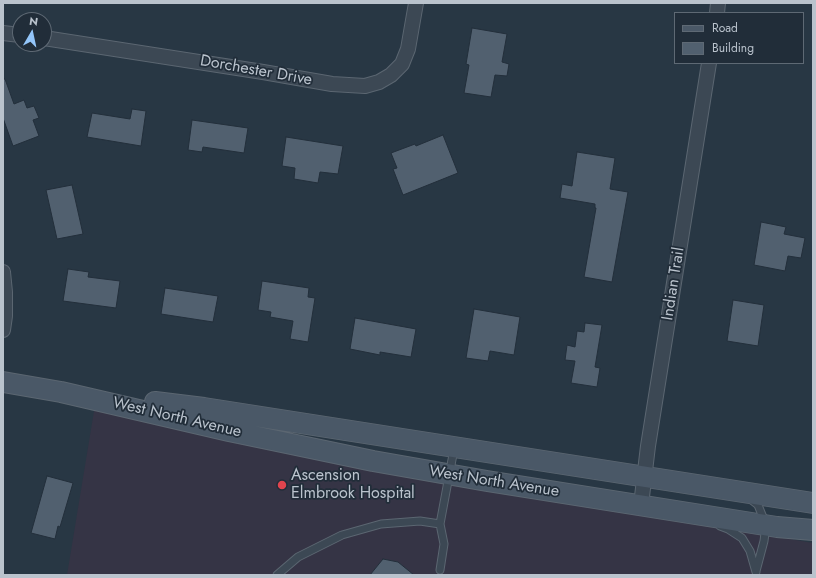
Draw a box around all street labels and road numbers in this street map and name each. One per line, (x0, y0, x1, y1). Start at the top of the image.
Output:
street label: Dorchester Drive (198, 52, 314, 90)
street label: Indian Trail (659, 246, 689, 322)
street label: West North Avenue (111, 394, 243, 442)
street label: West North Avenue (428, 462, 560, 502)

